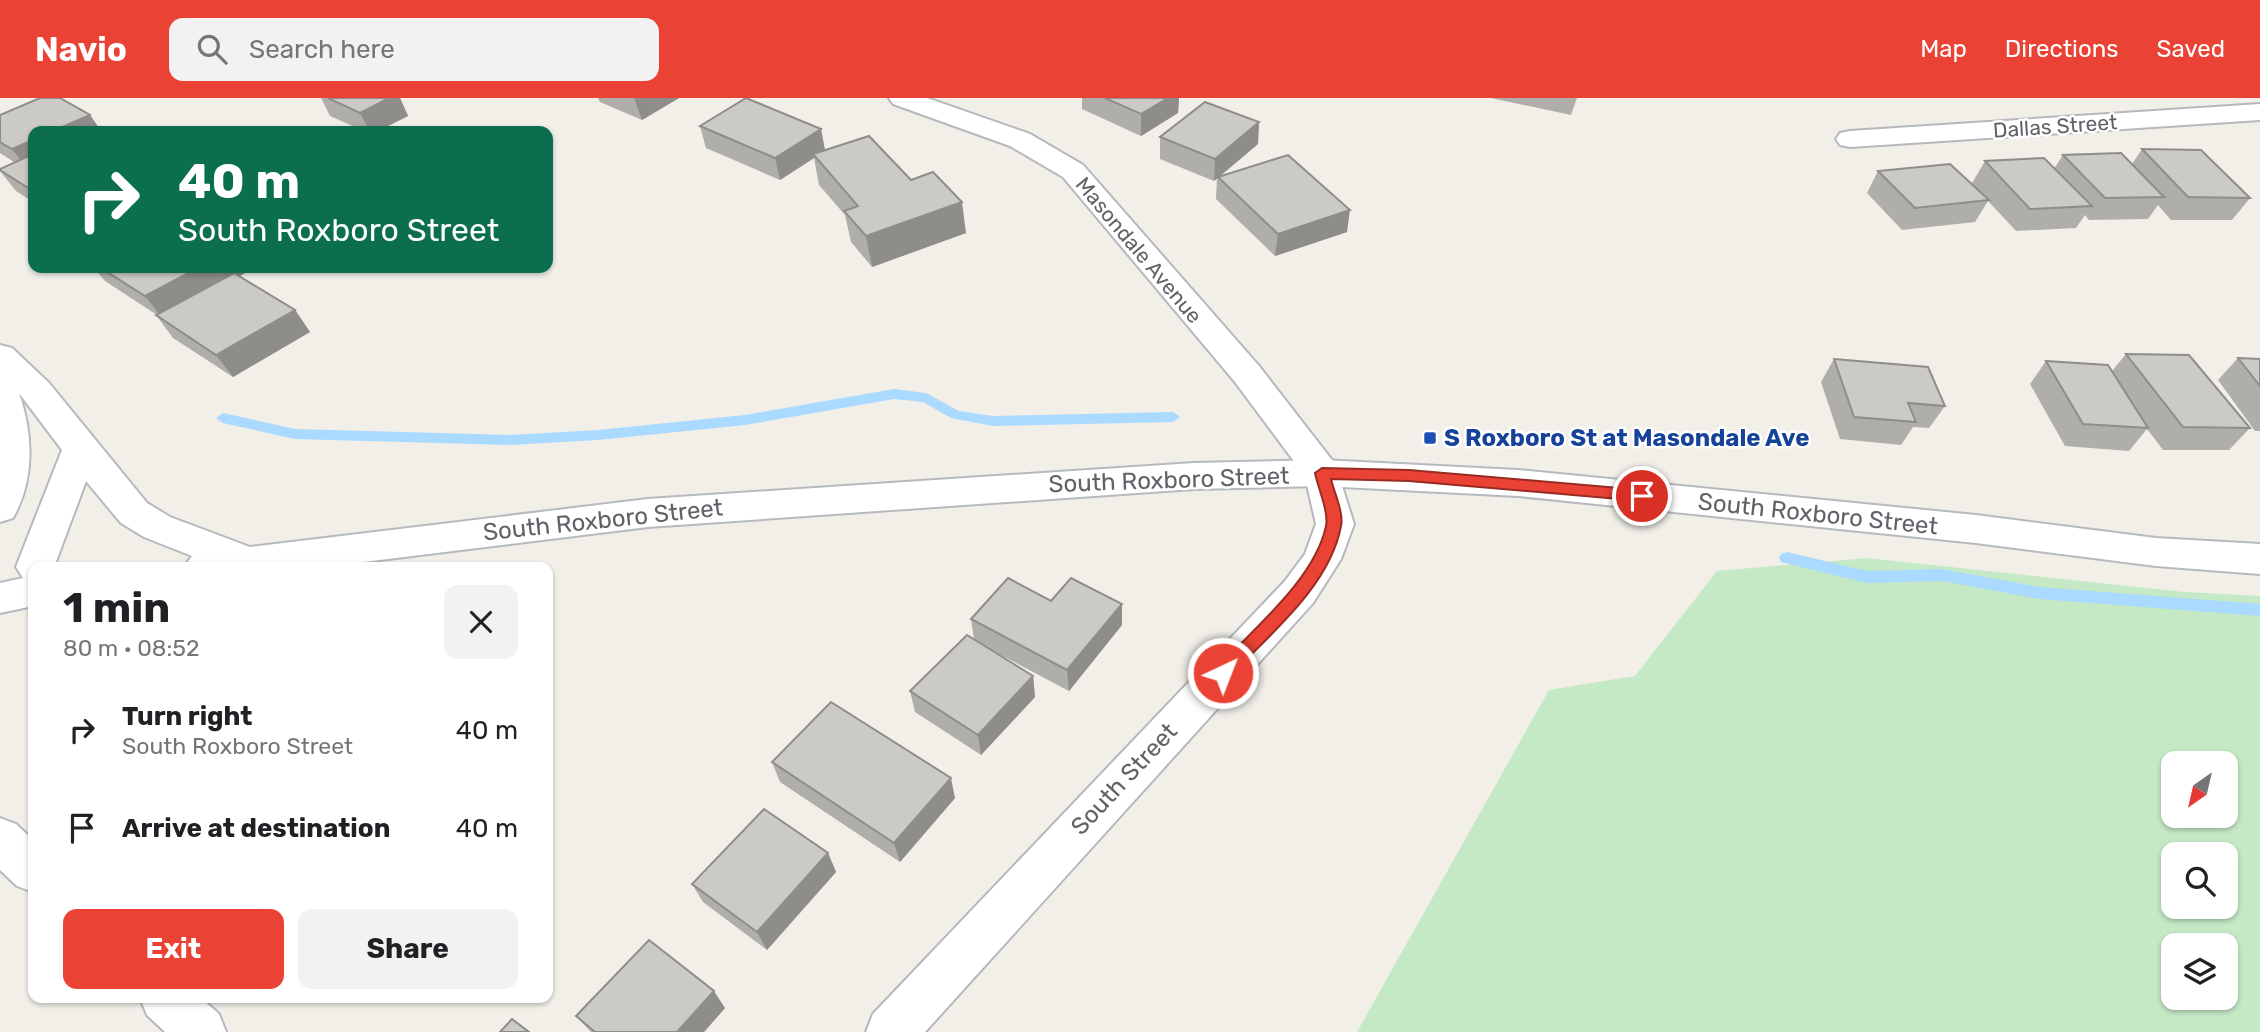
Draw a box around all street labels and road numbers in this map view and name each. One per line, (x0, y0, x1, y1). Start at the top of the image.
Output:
street label: Dallas Street (1992, 109, 2118, 143)
street label: Masondale Avenue (1071, 172, 1207, 328)
street label: South Roxboro Street (1048, 462, 1290, 498)
street label: South Roxboro Street (1697, 487, 1939, 541)
street label: South Roxboro Street (482, 493, 724, 547)
street label: South Street (1065, 717, 1183, 841)

